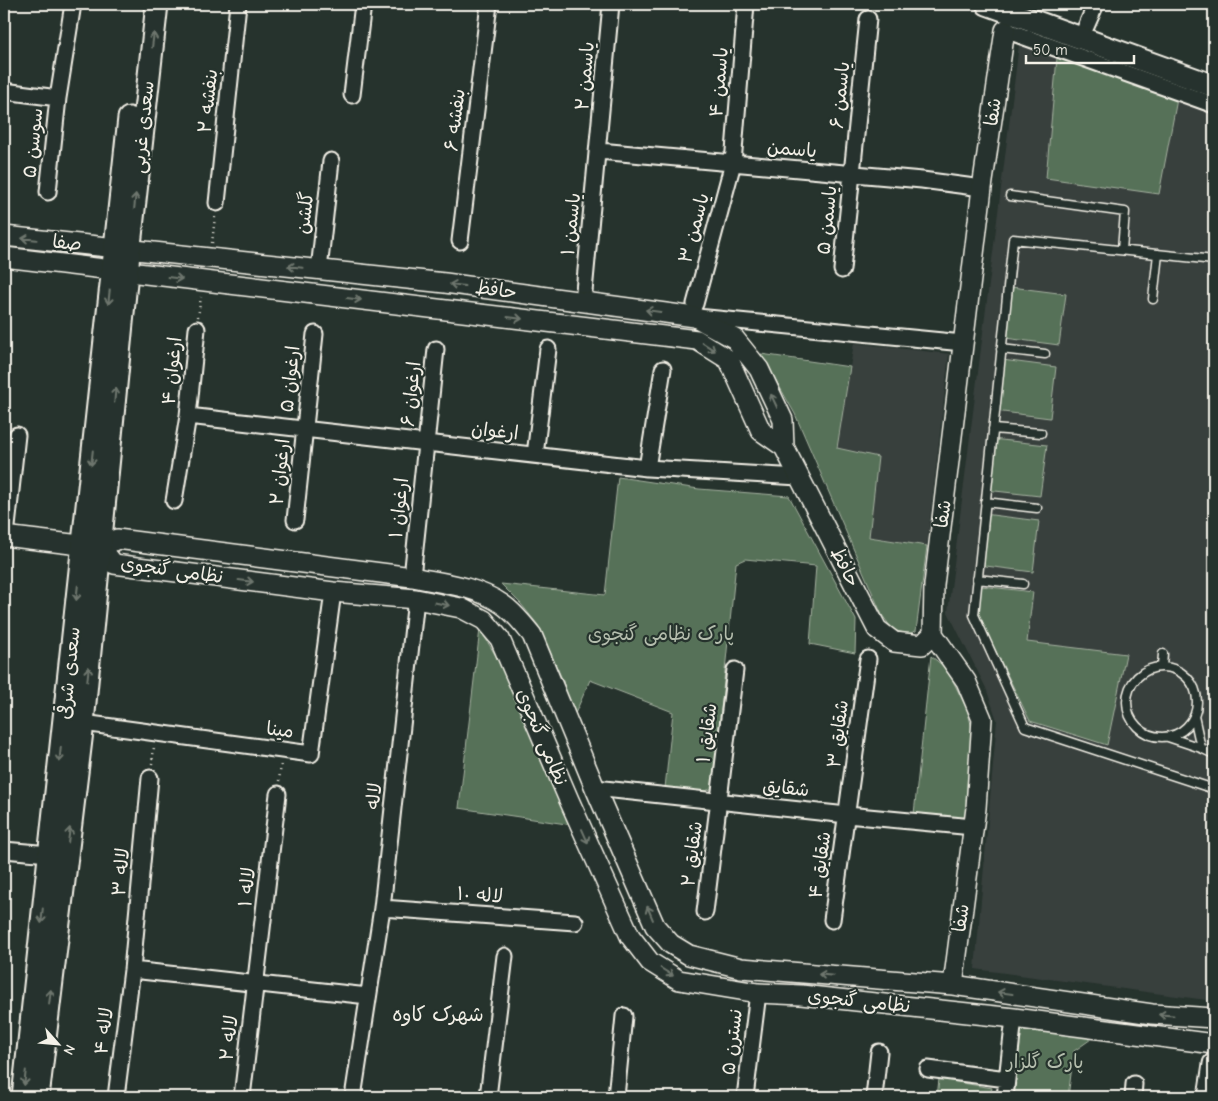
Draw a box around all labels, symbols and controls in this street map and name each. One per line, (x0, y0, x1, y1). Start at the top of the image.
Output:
one-way arrow (148, 32, 158, 48)
scale bar (1026, 32, 1133, 64)
street label: یاسمن ۲ (571, 41, 599, 111)
text: 50 m (1033, 41, 1068, 59)
street label: یاسمن ۴ (705, 46, 733, 118)
street label: یاسمن ۶ (826, 60, 854, 130)
street label: بنفشه ۲ (194, 68, 222, 134)
street label: سعدی غربی (127, 80, 160, 175)
street label: بنفشه ۶ (440, 87, 470, 153)
street label: شفا (980, 97, 1006, 127)
street label: سوسن ۵ (18, 107, 48, 179)
street label: یاسمن (766, 136, 818, 162)
street label: یاسمن ۵ (812, 184, 842, 256)
street label: یاسمن ۳ (674, 190, 714, 266)
street label: گلشن (291, 191, 319, 235)
street label: یاسمن ۱ (557, 191, 585, 257)
one-way arrow (130, 194, 140, 210)
street label: صفا (51, 231, 83, 255)
one-way arrow (21, 234, 37, 244)
one-way arrow (287, 262, 303, 272)
one-way arrow (167, 273, 183, 283)
street label: حافظ (474, 276, 518, 304)
one-way arrow (449, 280, 465, 290)
one-way arrow (104, 289, 114, 305)
one-way arrow (346, 294, 362, 304)
one-way arrow (645, 306, 661, 316)
one-way arrow (507, 313, 523, 323)
street label: ارغوان ۴ (157, 336, 187, 406)
one-way arrow (702, 342, 716, 352)
street label: ارغوان ۵ (276, 345, 304, 413)
street label: ارغوان ۶ (397, 360, 425, 428)
one-way arrow (110, 387, 120, 403)
one-way arrow (769, 394, 779, 409)
street label: ارغوان (470, 418, 520, 444)
street label: ارغوان ۲ (266, 438, 294, 506)
one-way arrow (87, 450, 97, 466)
street label: ارغوان ۱ (385, 477, 413, 539)
street label: شفا (930, 499, 956, 529)
street label: حافظ (826, 543, 864, 591)
street label: نظامی گنجوی (119, 552, 225, 589)
one-way arrow (238, 576, 254, 586)
one-way arrow (72, 585, 82, 601)
one-way arrow (433, 600, 449, 610)
park label: پارک نظامی گنجوی (588, 623, 734, 646)
street label: سعدی شرقی (51, 625, 85, 720)
one-way arrow (83, 666, 93, 682)
street label: نظامی گنجوی (511, 685, 572, 789)
street label: شقایق ۳ (823, 699, 853, 769)
street label: شقایق ۱ (692, 702, 722, 764)
street label: مینا (265, 717, 295, 743)
one-way arrow (55, 746, 65, 762)
street label: شقایق (762, 775, 810, 801)
street label: لاله (362, 782, 386, 810)
street label: شقایق ۲ (677, 820, 707, 888)
one-way arrow (64, 828, 74, 844)
one-way arrow (580, 828, 590, 843)
street label: شقایق ۴ (804, 830, 836, 900)
street label: لاله ۳ (108, 847, 134, 897)
street label: لاله ۱ (234, 866, 260, 908)
street label: لاله ۱۰ (456, 882, 504, 908)
street label: شفا (948, 903, 974, 933)
one-way arrow (644, 906, 654, 921)
one-way arrow (38, 908, 47, 924)
one-way arrow (660, 968, 674, 978)
one-way arrow (818, 970, 834, 980)
street label: نظامی گنجوی (806, 985, 912, 1018)
one-way arrow (997, 987, 1013, 997)
one-way arrow (45, 989, 55, 1005)
district label: شهرک کاوه (392, 1003, 484, 1026)
street label: لاله ۴ (90, 1006, 118, 1056)
street label: نسترن ۵ (717, 1008, 747, 1076)
one-way arrow (1158, 1010, 1174, 1019)
street label: لاله ۲ (215, 1014, 243, 1062)
north arrow (32, 1018, 82, 1068)
text: N (59, 1042, 79, 1058)
park label: پارک گلزار (1004, 1051, 1084, 1074)
one-way arrow (20, 1069, 30, 1085)

